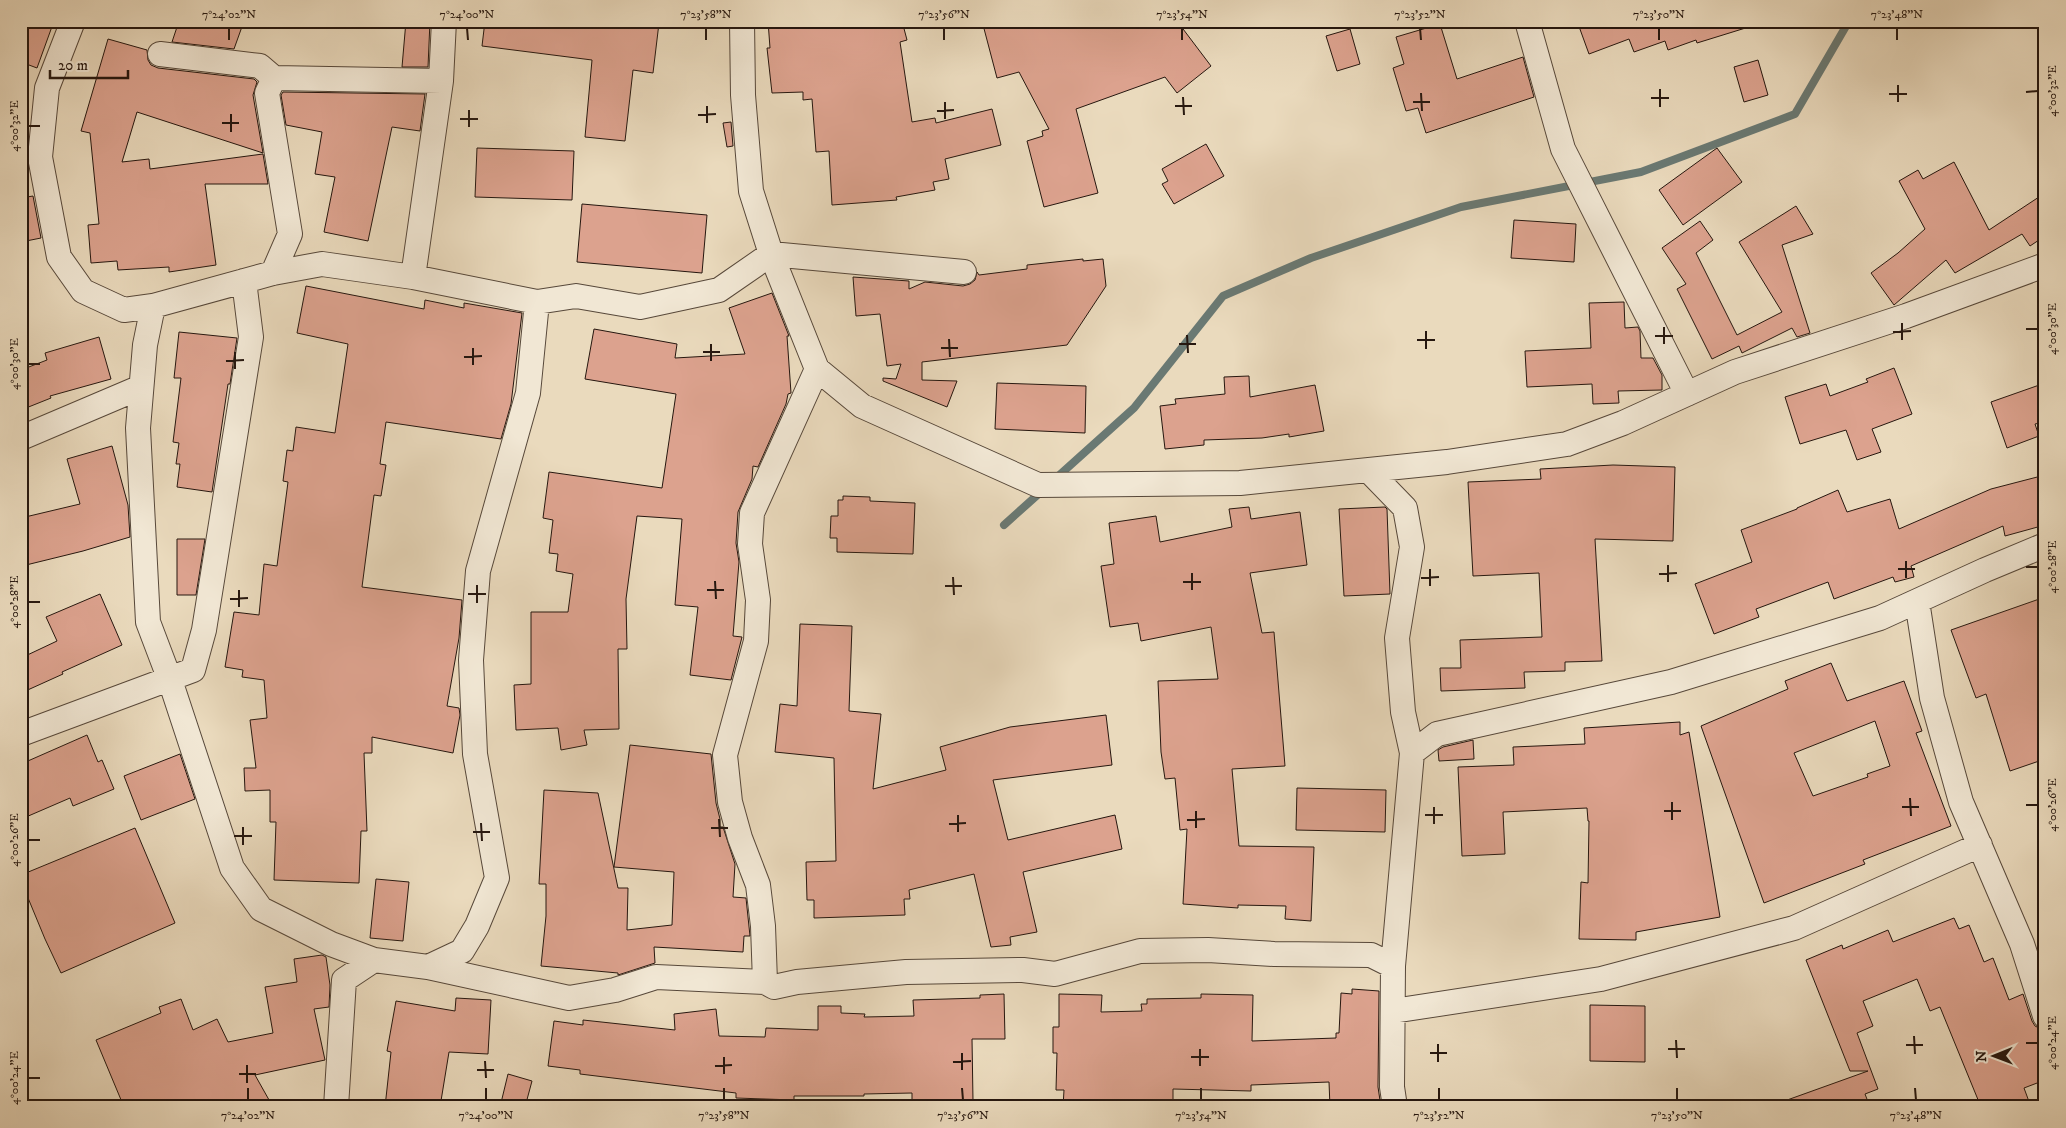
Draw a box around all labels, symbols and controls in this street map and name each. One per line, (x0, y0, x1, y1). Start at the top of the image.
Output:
text: 7°24'02"N (202, 7, 256, 22)
text: 7°24'00"N (440, 7, 495, 22)
text: 7°23'58"N (680, 7, 732, 22)
text: 7°23'56"N (918, 7, 970, 22)
text: 7°23'54"N (1156, 7, 1208, 22)
text: 7°23'52"N (1394, 7, 1446, 22)
text: 7°23'50"N (1633, 7, 1685, 22)
text: 7°23'48"N (1871, 7, 1923, 22)
scale bar (50, 48, 128, 80)
text: 20 m (58, 56, 88, 75)
text: 4°00'32"E (2045, 65, 2060, 117)
text: 4°00'32"E (7, 100, 22, 152)
text: 4°00'30"E (2045, 302, 2060, 355)
text: 4°00'30"E (7, 337, 22, 390)
text: 4°00'28"E (2045, 540, 2060, 594)
text: 4°00'28"E (7, 575, 22, 629)
text: 4°00'26"E (2045, 778, 2060, 832)
text: 4°00'26"E (7, 813, 22, 867)
text: 4°00'24"E (2045, 1016, 2060, 1070)
north arrow (1968, 1030, 2018, 1080)
text: N (1973, 1050, 1991, 1062)
text: 4°00'24"E (7, 1051, 22, 1105)
text: 7°24'02"N (221, 1108, 275, 1123)
text: 7°24'00"N (459, 1108, 514, 1123)
text: 7°23'58"N (698, 1108, 750, 1123)
text: 7°23'56"N (937, 1108, 989, 1123)
text: 7°23'54"N (1175, 1108, 1227, 1123)
text: 7°23'52"N (1413, 1108, 1465, 1123)
text: 7°23'50"N (1651, 1108, 1703, 1123)
text: 7°23'48"N (1890, 1108, 1942, 1123)

